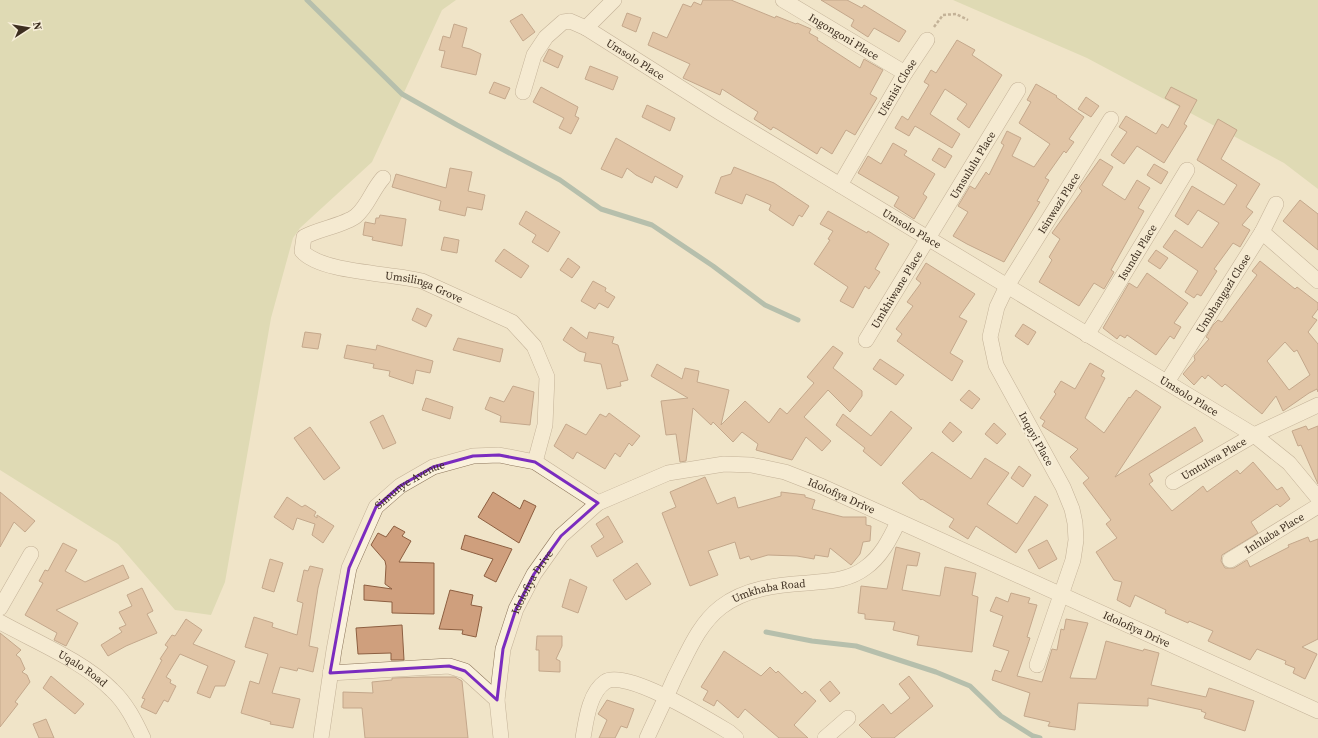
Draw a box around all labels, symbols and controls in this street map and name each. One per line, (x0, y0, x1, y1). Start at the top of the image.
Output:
north arrow (8, 8, 48, 48)
street label: Ingongoni Place (806, 10, 882, 63)
text: N (29, 21, 45, 32)
street label: Umsolo Place (603, 35, 668, 84)
street label: Ufenisi Close (874, 55, 920, 119)
street label: Umsululu Place (946, 128, 999, 202)
street label: Isinwazi Place (1034, 169, 1084, 236)
street label: Umsolo Place (880, 205, 944, 252)
street label: Isundu Place (1114, 221, 1160, 283)
street label: Umkhiwane Place (867, 248, 926, 331)
street label: Umbhangazi Close (1192, 250, 1254, 336)
street label: Umsilinga Grove (384, 268, 466, 306)
street label: Umsolo Place (1157, 372, 1222, 420)
street label: Inqayi Place (1015, 409, 1057, 469)
street label: Umtulwa Place (1178, 433, 1249, 483)
street label: Simunye Avenue (371, 457, 447, 512)
street label: Idolofiya Drive (806, 474, 878, 517)
street label: Inhlaba Place (1242, 509, 1307, 557)
street label: Idolofiya Drive (507, 546, 557, 616)
street label: Umkhaba Road (729, 576, 807, 606)
street label: Idolofiya Drive (1101, 607, 1173, 651)
street label: Uqalo Road (56, 646, 111, 690)

